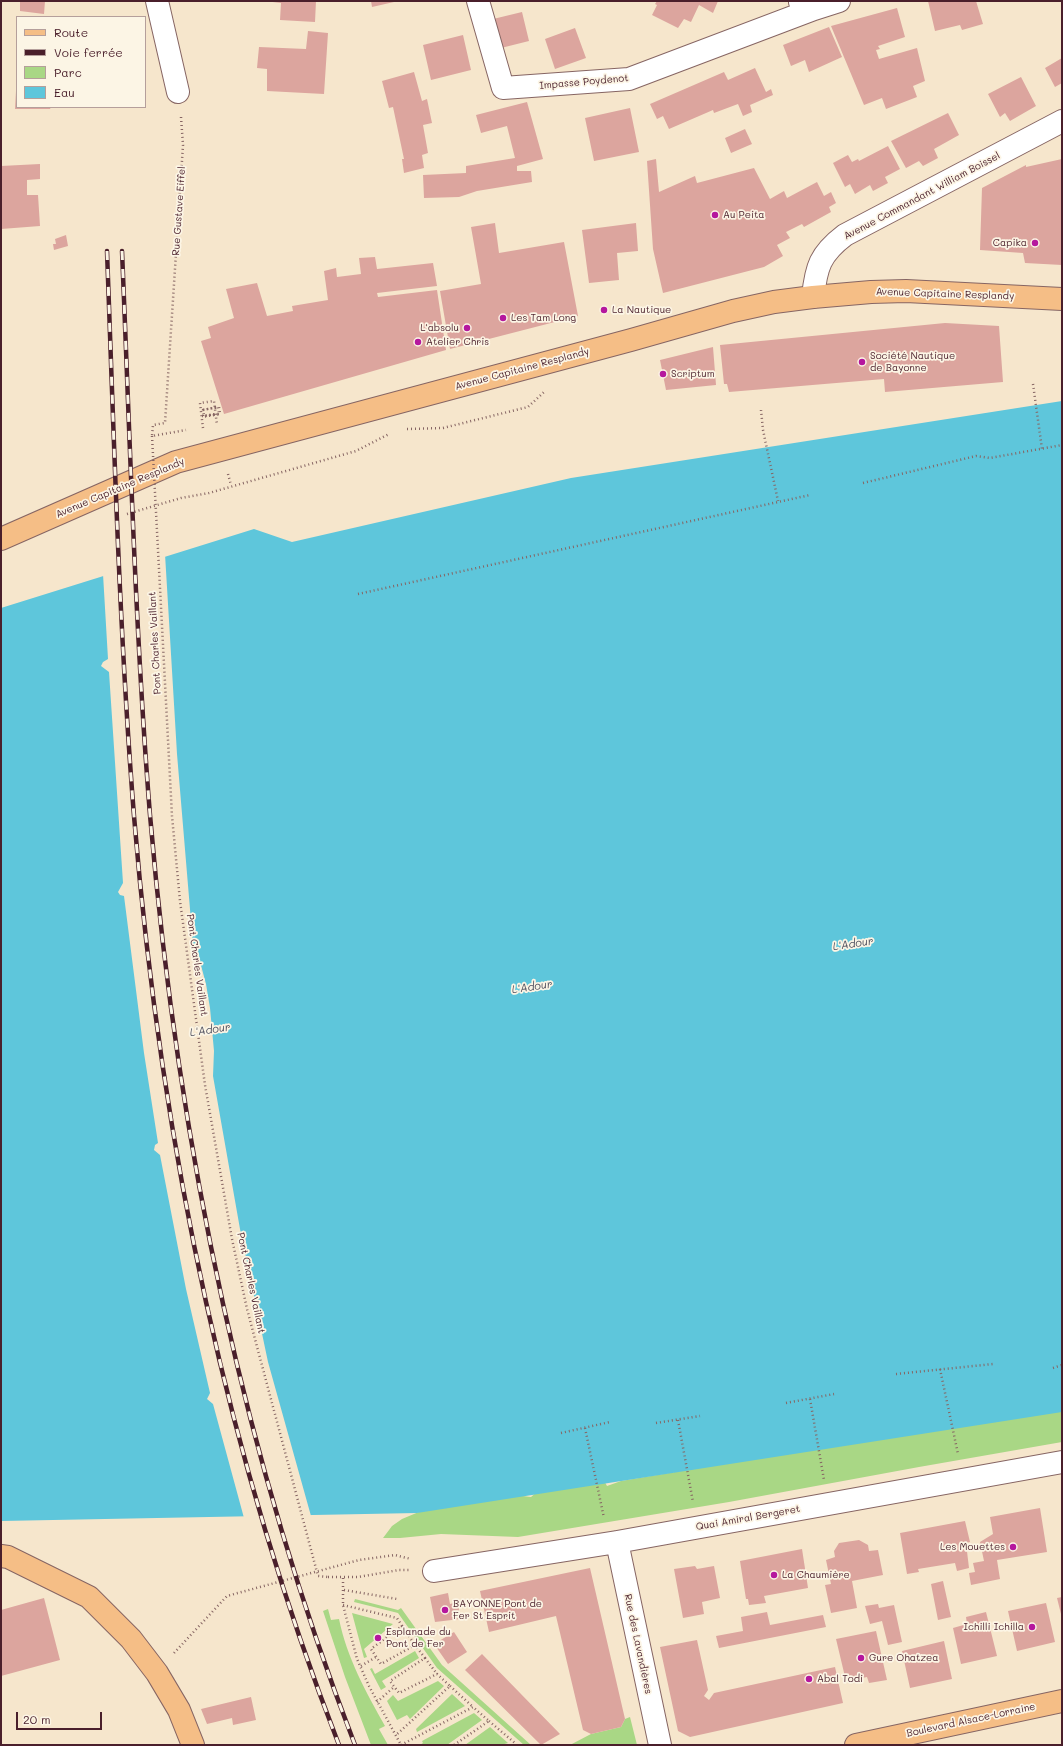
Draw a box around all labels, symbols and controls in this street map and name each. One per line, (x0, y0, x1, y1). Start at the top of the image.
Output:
legend (16, 16, 146, 108)
text: Route (54, 24, 88, 40)
text: Voie ferrée (54, 44, 123, 60)
text: Parc (54, 64, 82, 80)
street label: Impasse Poydenot (539, 72, 629, 92)
text: Eau (54, 84, 75, 100)
street label: Avenue Commandant William Boissel (842, 150, 1002, 242)
street label: Rue Gustave Eiffel (170, 166, 188, 256)
place label: Au Peita (723, 209, 765, 221)
marker: Au Peita (710, 210, 720, 220)
place label: Capika (993, 237, 1027, 249)
marker: Capika (1030, 238, 1040, 248)
street label: Avenue Capitaine Resplandy (876, 286, 1014, 302)
place label: La Nautique (612, 304, 671, 316)
marker: La Nautique (599, 305, 609, 315)
place label: Les Tam Long (511, 312, 576, 324)
marker: Les Tam Long (498, 313, 508, 323)
place label: L'absolu (420, 322, 459, 334)
marker: L'absolu (462, 323, 472, 333)
place label: Atelier Chris (426, 336, 489, 348)
marker: Atelier Chris (413, 337, 423, 347)
street label: Avenue Capitaine Resplandy (454, 345, 590, 393)
place label: Société Nautique de Bayonne (870, 350, 955, 374)
marker: Société Nautique de Bayonne (857, 357, 867, 367)
place label: Scriptum (671, 368, 715, 380)
marker: Scriptum (658, 369, 668, 379)
street label: Avenue Capitaine Resplandy (54, 455, 186, 521)
street label: Pont Charles Vaillant (146, 591, 164, 695)
street label: Pont Charles Vaillant (184, 913, 210, 1017)
water label: L'Adour (832, 935, 874, 953)
water label: L'Adour (511, 978, 553, 996)
water label: L'Adour (189, 1021, 231, 1039)
street label: Pont Charles Vaillant (234, 1231, 268, 1335)
street label: Quai Amiral Bergeret (695, 1503, 801, 1533)
place label: Les Mouettes (940, 1541, 1005, 1553)
marker: Les Mouettes (1008, 1542, 1018, 1552)
place label: La Chaumière (782, 1569, 850, 1581)
marker: La Chaumière (769, 1570, 779, 1580)
street label: Rue des Lavandières (622, 1593, 654, 1695)
place label: BAYONNE Pont de Fer St Esprit (453, 1598, 542, 1622)
marker: BAYONNE Pont de Fer St Esprit (440, 1605, 450, 1615)
place label: Ichilli Ichilla (964, 1621, 1024, 1633)
marker: Ichilli Ichilla (1027, 1622, 1037, 1632)
place label: Esplanade du Pont de Fer (386, 1626, 451, 1650)
marker: Esplanade du Pont de Fer (373, 1633, 383, 1643)
place label: Gure Ohatzea (869, 1652, 938, 1664)
marker: Gure Ohatzea (856, 1653, 866, 1663)
place label: Abal Todi (817, 1673, 863, 1685)
marker: Abal Todi (804, 1674, 814, 1684)
street label: Boulevard Alsace-Lorraine (905, 1700, 1037, 1740)
scale bar (18, 1704, 104, 1730)
text: 20 m (23, 1711, 51, 1727)

